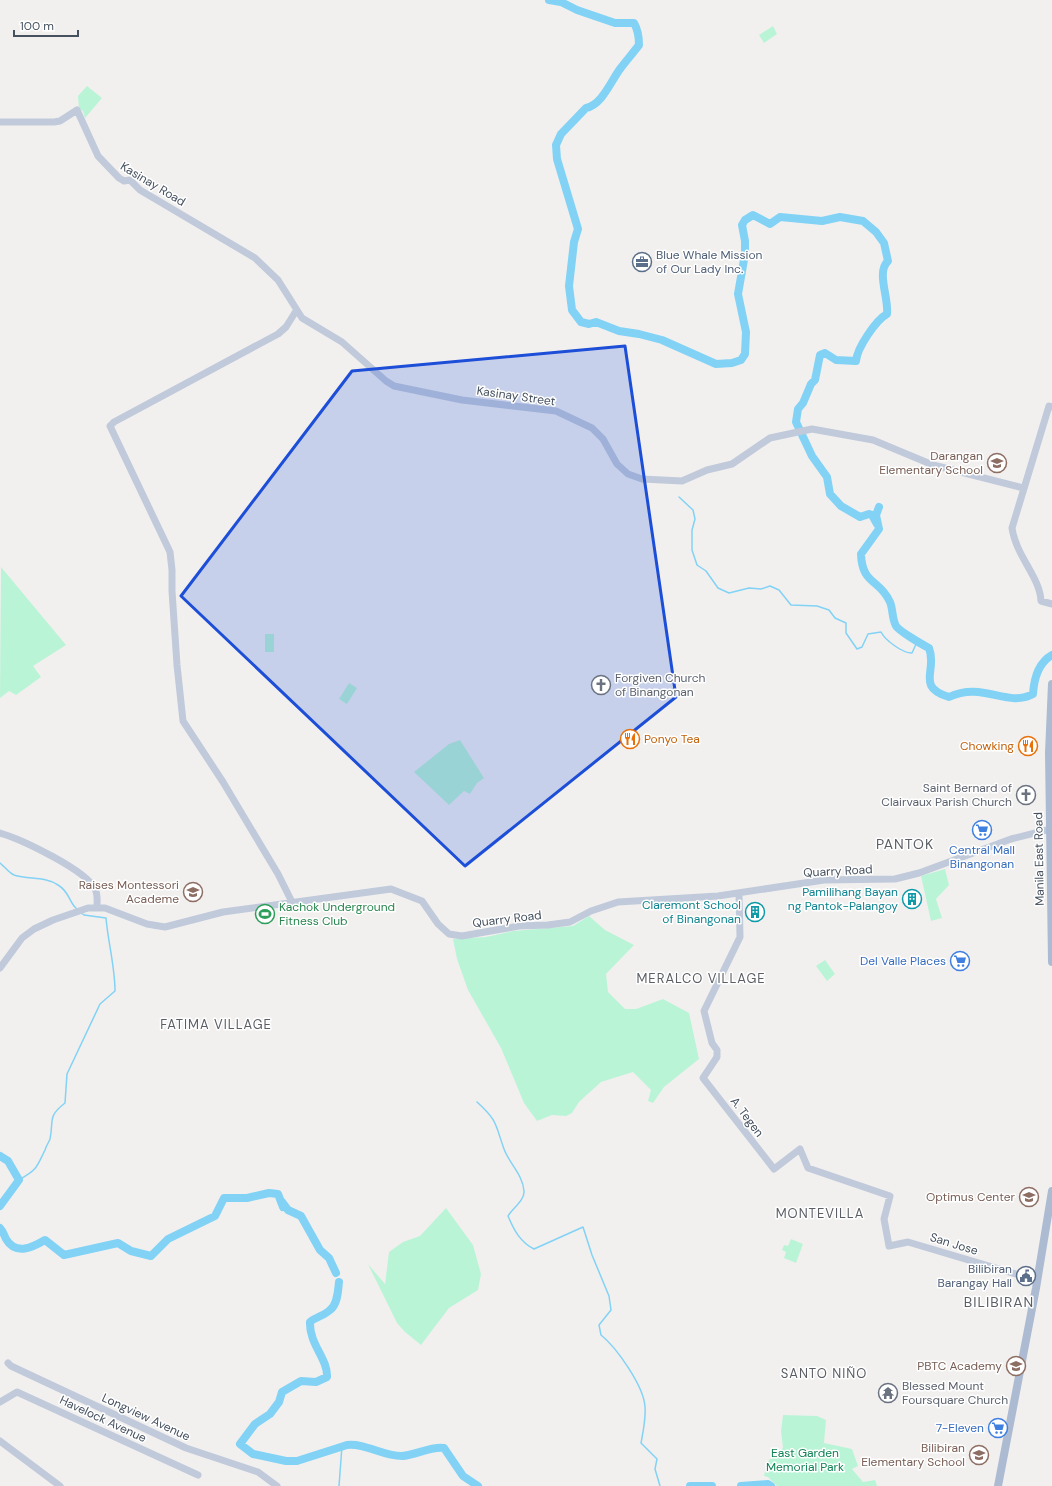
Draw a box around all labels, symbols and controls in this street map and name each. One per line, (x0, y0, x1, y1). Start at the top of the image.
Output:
scale bar (14, 12, 78, 38)
text: 100 m (20, 18, 54, 34)
street label: Kasinay Road (117, 158, 189, 210)
place label: Blue Whale Mission of Our Lady Inc. (656, 247, 763, 277)
office icon: Blue Whale Mission of Our Lady Inc. (631, 251, 653, 273)
street label: Kasinay Street (476, 383, 557, 409)
place label: Darangan Elementary School (879, 448, 983, 478)
school or university icon: Darangan Elementary School (986, 452, 1008, 474)
place label: Forgiven Church of Binangonan (615, 670, 706, 700)
church icon: Forgiven Church of Binangonan (590, 674, 612, 696)
restaurant icon: Ponyo Tea (619, 728, 641, 750)
place label: Ponyo Tea (644, 731, 700, 747)
restaurant icon: Chowking (1017, 735, 1039, 757)
place label: Chowking (960, 738, 1014, 754)
place label: Saint Bernard of Clairvaux Parish Church (881, 780, 1012, 810)
church icon: Saint Bernard of Clairvaux Parish Church (1015, 784, 1037, 806)
street label: Manila East Road (1030, 812, 1048, 906)
supermarket icon: Central Mall Binangonan (971, 819, 993, 841)
district label: PANTOK (876, 835, 934, 853)
place label: Central Mall Binangonan (949, 842, 1015, 872)
street label: Quarry Road (803, 861, 873, 881)
place label: Raises Montessori Academe (79, 877, 179, 907)
school or university icon: Raises Montessori Academe (182, 881, 204, 903)
place label: Pamilihang Bayan ng Pantok-Palangoy (788, 884, 898, 914)
building icon: Pamilihang Bayan ng Pantok-Palangoy (901, 888, 923, 910)
place label: Claremont School of Binangonan (642, 897, 741, 927)
place label: Kachok Underground Fitness Club (279, 899, 395, 929)
building icon: Claremont School of Binangonan (744, 901, 766, 923)
sports icon: Kachok Underground Fitness Club (254, 903, 276, 925)
street label: Quarry Road (472, 907, 542, 931)
supermarket icon: Del Valle Places (949, 950, 971, 972)
place label: Del Valle Places (860, 953, 946, 969)
district label: MERALCO VILLAGE (636, 970, 766, 987)
district label: FATIMA VILLAGE (160, 1016, 272, 1033)
street label: A. Tegen (727, 1094, 767, 1140)
school or university icon: Optimus Center (1018, 1186, 1040, 1208)
place label: Optimus Center (926, 1189, 1016, 1205)
district label: MONTEVILLA (776, 1205, 864, 1222)
street label: San Jose (928, 1229, 980, 1259)
place label: Bilibiran Barangay Hall (937, 1261, 1012, 1291)
public building icon: Bilibiran Barangay Hall (1015, 1265, 1037, 1287)
district label: BILIBIRAN (964, 1293, 1034, 1311)
school or university icon: PBTC Academy (1005, 1355, 1027, 1377)
place label: PBTC Academy (917, 1358, 1002, 1374)
district label: SANTO NIÑO (781, 1365, 867, 1382)
place label: Blessed Mount Foursquare Church (902, 1378, 1008, 1408)
temple icon: Blessed Mount Foursquare Church (877, 1382, 899, 1404)
street label: Longview Avenue (99, 1390, 193, 1445)
street label: Havelock Avenue (57, 1392, 149, 1446)
supermarket icon: 7-Eleven (987, 1417, 1009, 1439)
place label: 7-Eleven (936, 1420, 984, 1436)
place label: Bilibiran Elementary School (861, 1440, 965, 1470)
school or university icon: Bilibiran Elementary School (968, 1444, 990, 1466)
park label: East Garden Memorial Park (766, 1445, 844, 1475)

